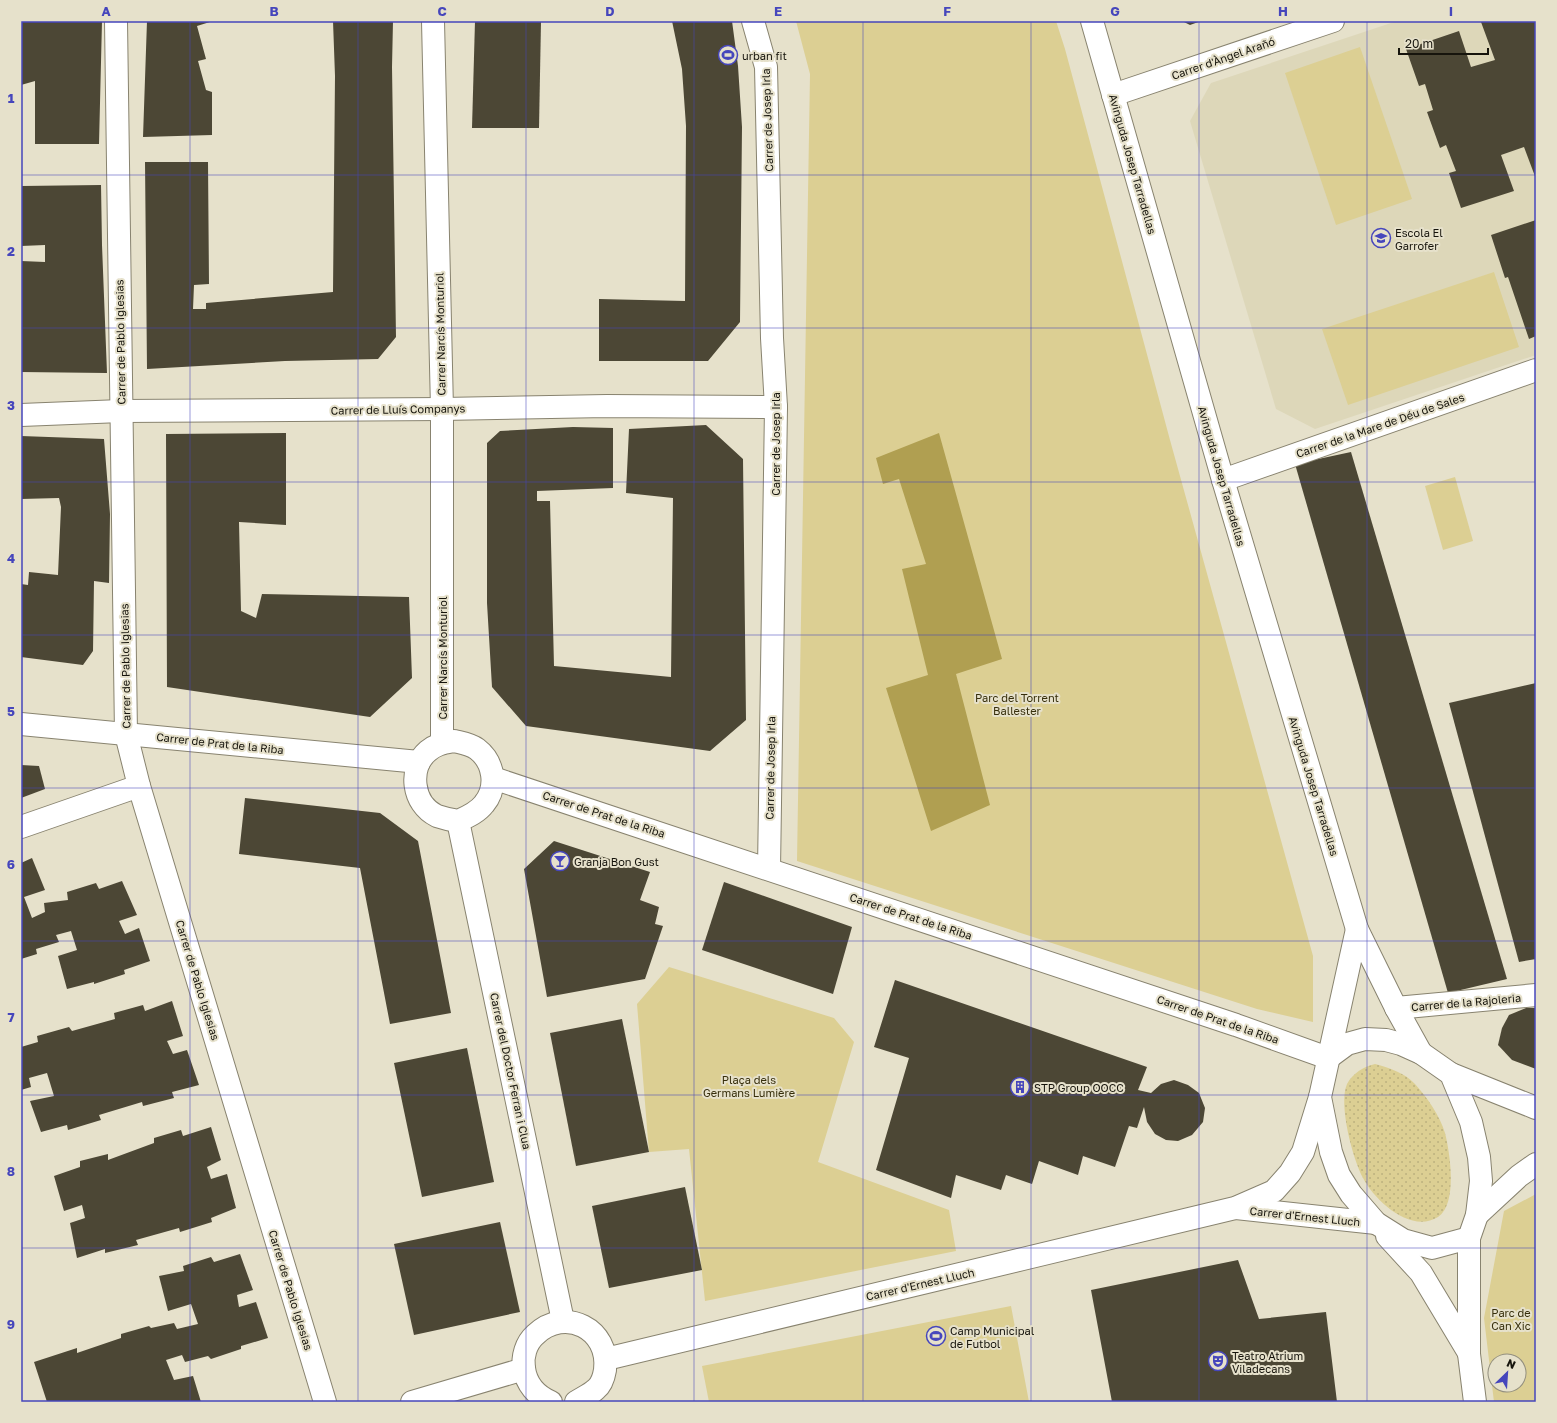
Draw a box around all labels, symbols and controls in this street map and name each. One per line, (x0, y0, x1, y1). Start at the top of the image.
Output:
text: A (101, 3, 111, 19)
text: B (269, 3, 279, 19)
text: C (437, 3, 447, 19)
text: D (605, 3, 615, 19)
text: E (774, 3, 782, 19)
text: F (943, 3, 951, 19)
text: G (1110, 3, 1120, 19)
text: H (1278, 3, 1288, 19)
text: I (1449, 3, 1453, 19)
scale bar (1399, 30, 1488, 56)
street label: Carrer d'Àngel Arañó (1170, 34, 1277, 82)
text: 20 m (1405, 36, 1433, 51)
sports icon: urban fit (717, 44, 739, 66)
place label: urban fit (742, 49, 787, 62)
street label: Carrer de Josep Irla (759, 68, 775, 172)
text: 1 (8, 90, 15, 106)
street label: Avinguda Josep Tarradellas (1107, 92, 1159, 236)
place label: Escola El Garrofer (1395, 226, 1443, 252)
school or university icon: Escola El Garrofer (1370, 227, 1392, 249)
text: 2 (7, 243, 15, 259)
street label: Carrer Narcís Monturiol (432, 272, 448, 396)
street label: Carrer de Pablo Iglesias (112, 279, 128, 405)
street label: Carrer de la Mare de Déu de Sales (1294, 390, 1466, 460)
street label: Carrer de Josep Irla (769, 392, 782, 496)
text: 3 (7, 397, 15, 413)
street label: Carrer de Lluís Companys (331, 401, 466, 417)
street label: Avinguda Josep Tarradellas (1196, 404, 1248, 548)
text: 4 (7, 550, 15, 566)
street label: Carrer Narcís Monturiol (436, 596, 449, 720)
street label: Carrer de Pablo Iglesias (117, 603, 133, 729)
park label: Parc del Torrent Ballester (975, 691, 1059, 717)
text: 5 (7, 703, 15, 719)
street label: Avinguda Josep Tarradellas (1287, 715, 1341, 857)
street label: Carrer de Josep Irla (763, 716, 777, 820)
street label: Carrer de Prat de la Riba (156, 730, 284, 756)
street label: Carrer de Prat de la Riba (541, 788, 667, 840)
bar icon: Granja Bon Gust (549, 850, 571, 872)
place label: Granja Bon Gust (574, 855, 659, 868)
text: 6 (7, 856, 15, 872)
street label: Carrer de Prat de la Riba (848, 890, 974, 942)
street label: Carrer de Pablo Iglesias (173, 918, 223, 1042)
street label: Carrer del Doctor Ferran i Clua (488, 991, 534, 1151)
street label: Carrer de la Rajoleria (1410, 991, 1522, 1013)
street label: Carrer de Prat de la Riba (1155, 992, 1281, 1046)
text: 7 (7, 1009, 15, 1025)
park label: Plaça dels Germans Lumière (703, 1073, 795, 1099)
building icon: STP Group OOCC (1009, 1076, 1031, 1098)
place label: STP Group OOCC (1034, 1081, 1124, 1094)
text: 8 (7, 1163, 15, 1179)
street label: Carrer d'Ernest Lluch (1249, 1204, 1361, 1228)
street label: Carrer de Pablo Iglesias (266, 1228, 316, 1352)
street label: Carrer d'Ernest Lluch (864, 1265, 976, 1303)
park label: Parc de Can Xic (1491, 1306, 1531, 1332)
text: 9 (7, 1316, 15, 1332)
place label: Camp Municipal de Futbol (950, 1324, 1035, 1350)
sports icon: Camp Municipal de Futbol (925, 1325, 947, 1347)
place label: Teatro Atrium Viladecans (1232, 1349, 1303, 1375)
theatre icon: Teatro Atrium Viladecans (1207, 1350, 1229, 1372)
north arrow (1487, 1353, 1527, 1393)
text: N (1505, 1356, 1518, 1371)

